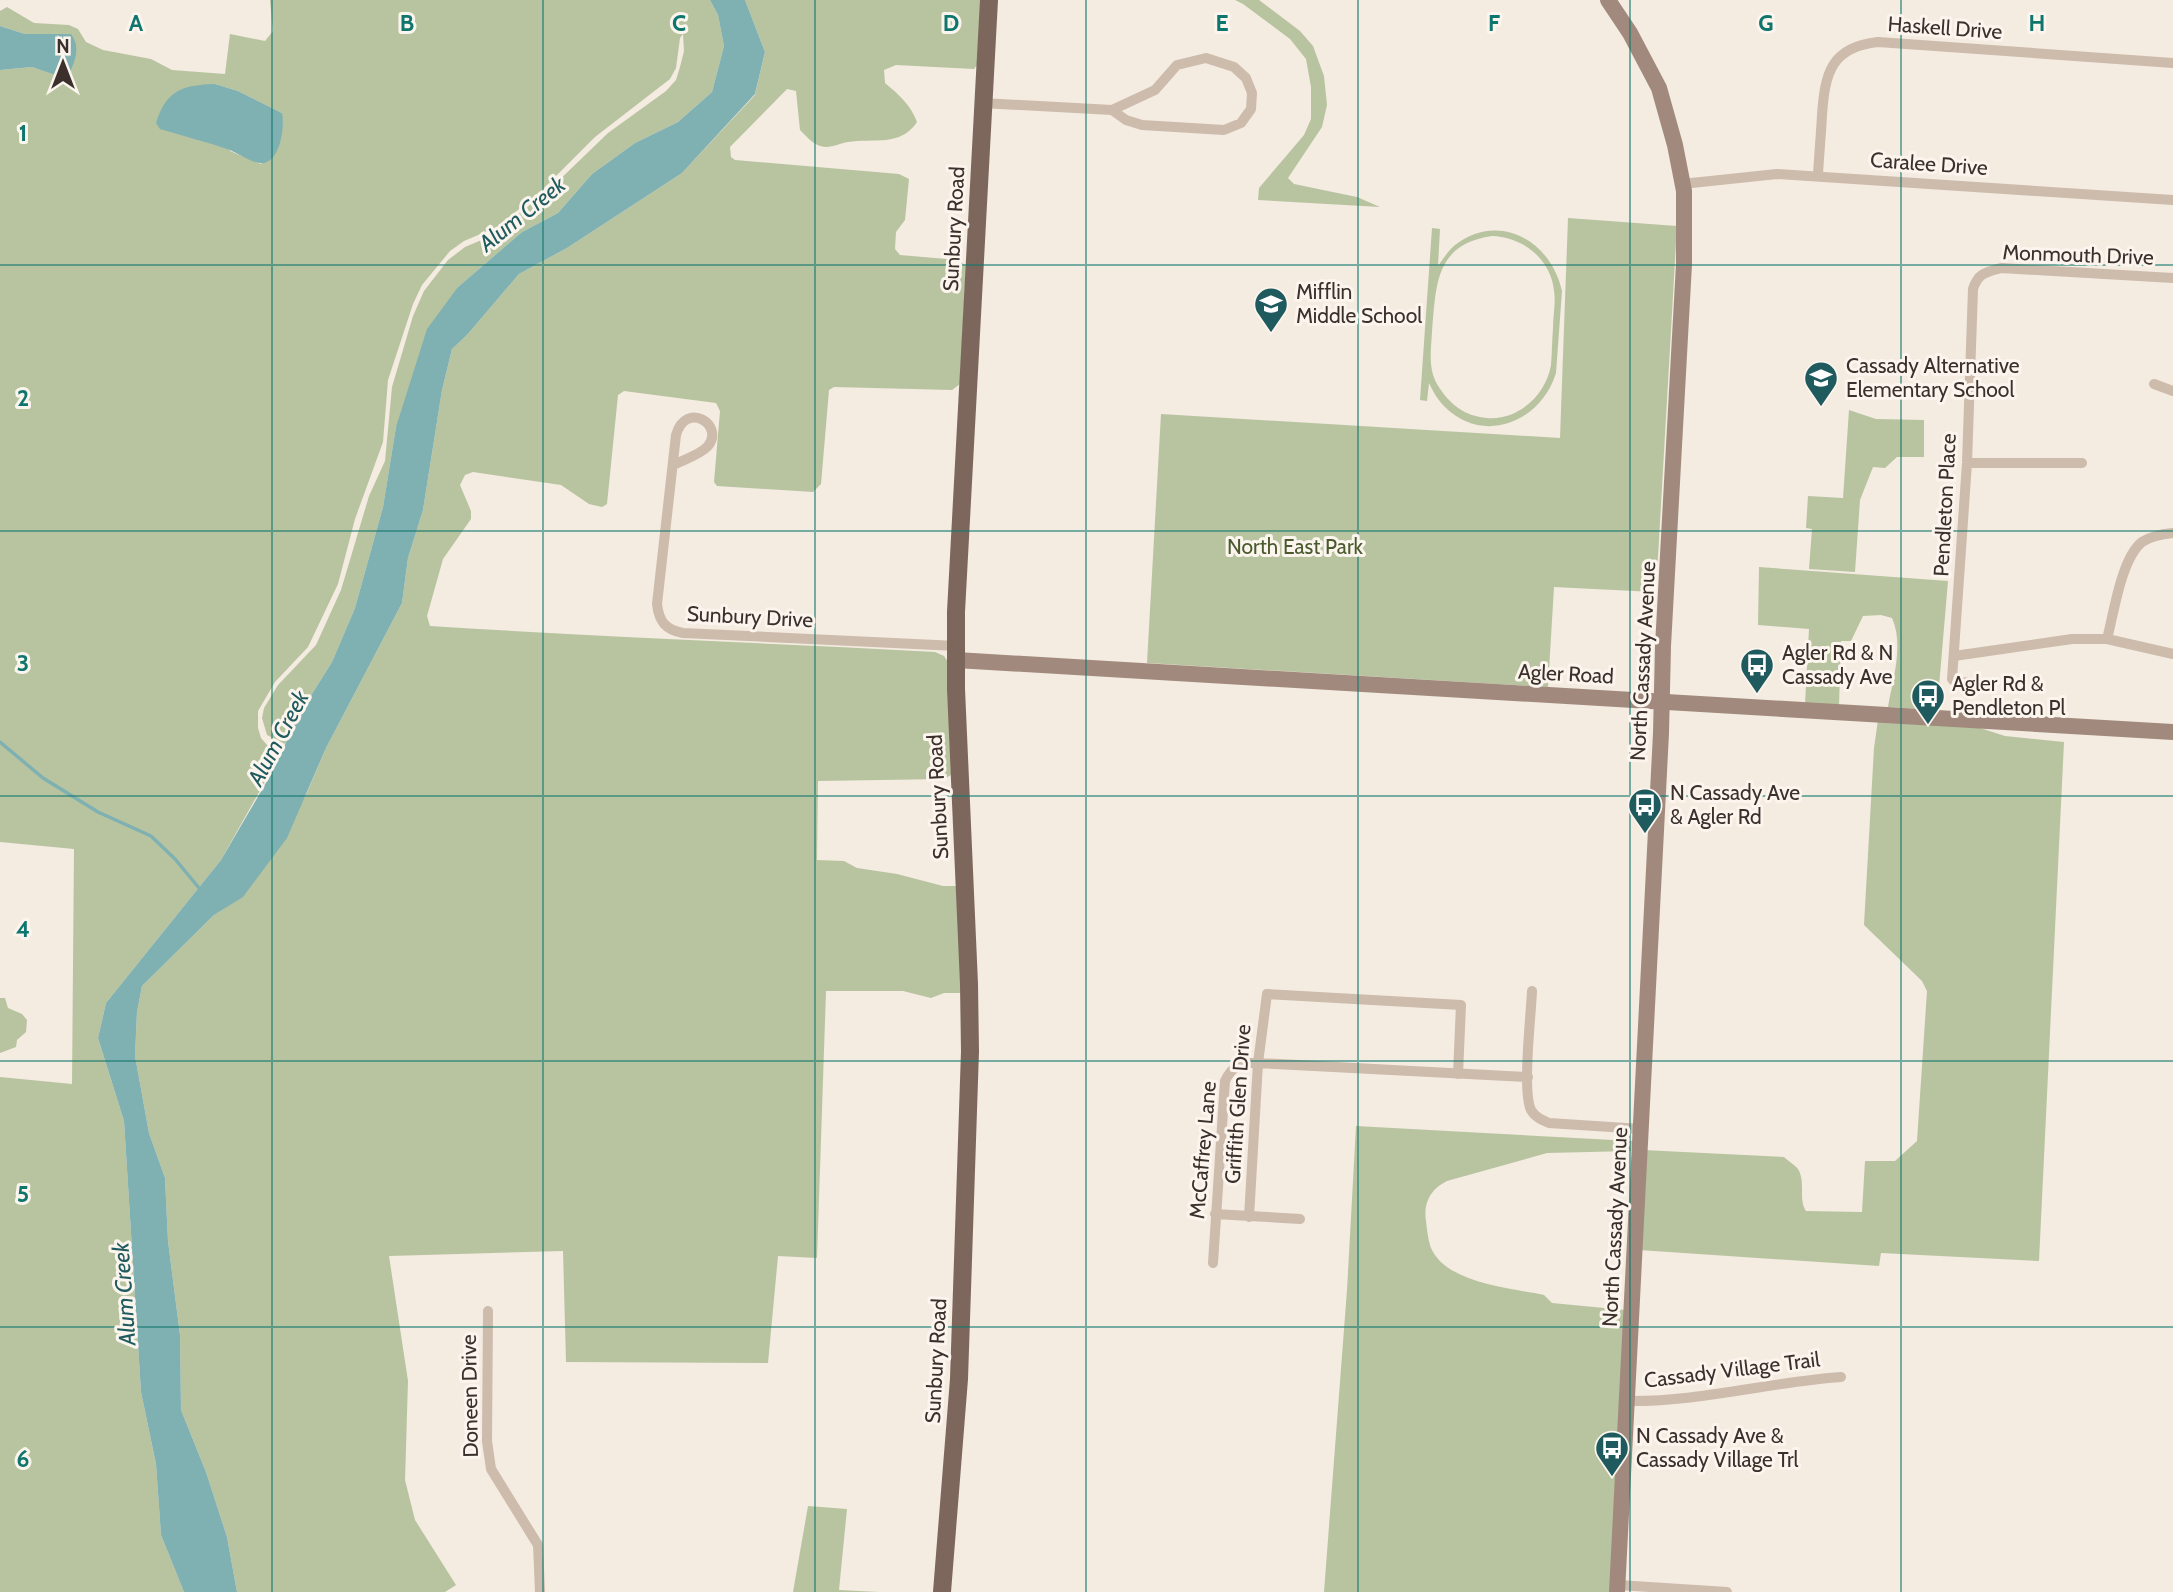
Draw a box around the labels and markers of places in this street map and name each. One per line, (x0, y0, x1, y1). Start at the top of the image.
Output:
place label: Mifflin Middle School (1296, 279, 1422, 328)
school or university icon: Mifflin Middle School (1252, 285, 1290, 334)
place label: Cassady Alternative Elementary School (1846, 353, 2020, 402)
school or university icon: Cassady Alternative Elementary School (1802, 359, 1840, 408)
place label: Agler Rd & N Cassady Ave (1782, 640, 1893, 689)
bus stop icon: Agler Rd & N Cassady Ave (1738, 646, 1776, 695)
place label: Agler Rd & Pendleton Pl (1952, 671, 2065, 720)
bus stop icon: Agler Rd & Pendleton Pl (1909, 677, 1947, 726)
place label: N Cassady Ave & Agler Rd (1670, 780, 1800, 829)
bus stop icon: N Cassady Ave & Agler Rd (1626, 786, 1664, 835)
place label: N Cassady Ave & Cassady Village Trl (1636, 1423, 1799, 1472)
bus stop icon: N Cassady Ave & Cassady Village Trl (1593, 1429, 1631, 1478)

